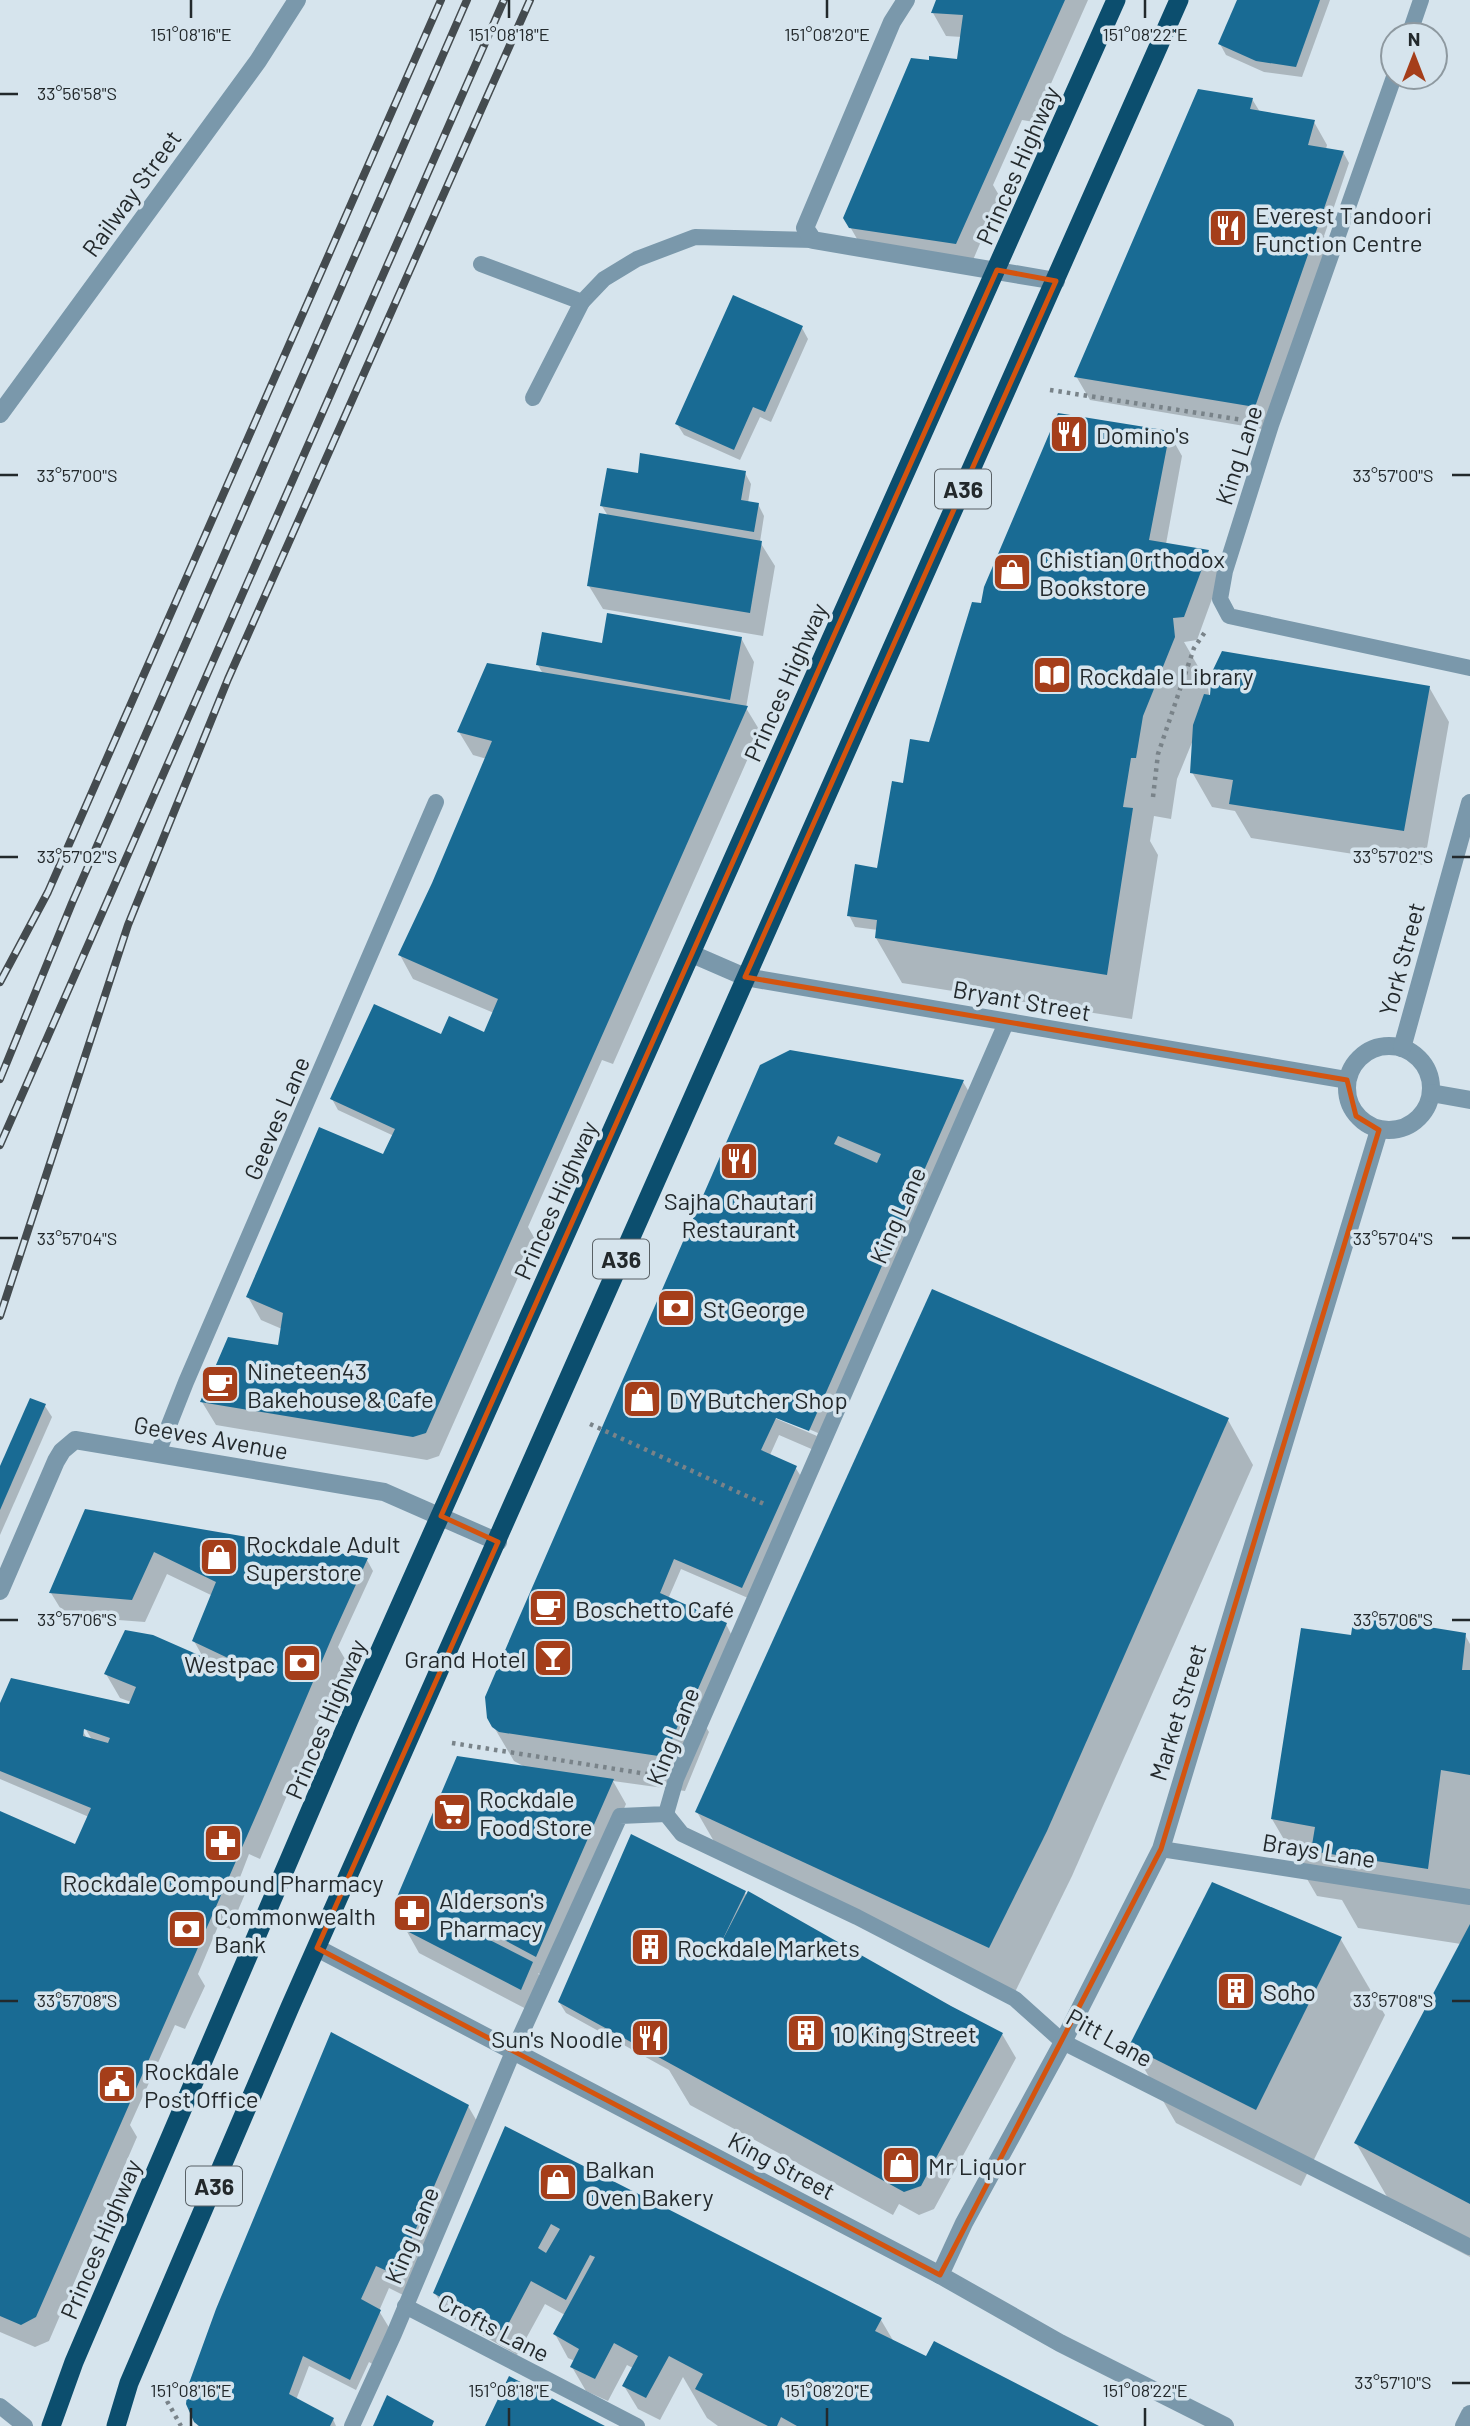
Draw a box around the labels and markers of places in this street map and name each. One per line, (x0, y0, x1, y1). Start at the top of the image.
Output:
place label: Everest Tandoori Function Centre (1255, 200, 1432, 257)
restaurant icon: Everest Tandoori Function Centre (1207, 207, 1249, 249)
restaurant icon: Domino's (1048, 413, 1090, 455)
place label: Domino's (1096, 420, 1190, 449)
place label: Chistian Orthodox Bookstore (1039, 544, 1225, 601)
shop icon: Chistian Orthodox Bookstore (991, 551, 1033, 593)
library icon: Rockdale Library (1031, 654, 1073, 696)
place label: Rockdale Library (1079, 661, 1254, 690)
restaurant icon: Sajha Chautari Restaurant (718, 1140, 760, 1182)
place label: Sajha Chautari Restaurant (664, 1186, 814, 1243)
bank icon: St George (655, 1287, 697, 1329)
place label: St George (703, 1294, 805, 1323)
place label: Nineteen43 Bakehouse & Cafe (247, 1356, 434, 1413)
cafe icon: Nineteen43 Bakehouse & Cafe (199, 1363, 241, 1405)
shop icon: D Y Butcher Shop (621, 1378, 663, 1420)
place label: D Y Butcher Shop (669, 1385, 848, 1414)
place label: Rockdale Adult Superstore (246, 1529, 401, 1586)
shop icon: Rockdale Adult Superstore (198, 1536, 240, 1578)
cafe icon: Boschetto Café (527, 1587, 569, 1629)
place label: Boschetto Café (575, 1594, 734, 1623)
bar icon: Grand Hotel (532, 1637, 574, 1679)
bank icon: Westpac (281, 1642, 323, 1684)
place label: Grand Hotel (404, 1644, 526, 1673)
place label: Westpac (184, 1649, 275, 1678)
place label: Rockdale Food Store (479, 1784, 593, 1841)
supermarket icon: Rockdale Food Store (431, 1791, 473, 1833)
pharmacy icon: Rockdale Compound Pharmacy (202, 1822, 244, 1864)
place label: Rockdale Compound Pharmacy (62, 1868, 384, 1897)
place label: Alderson's Pharmacy (439, 1885, 545, 1942)
pharmacy icon: Alderson's Pharmacy (391, 1892, 433, 1934)
place label: Commonwealth Bank (214, 1901, 376, 1958)
bank icon: Commonwealth Bank (166, 1908, 208, 1950)
building icon: Rockdale Markets (629, 1926, 671, 1968)
place label: Rockdale Markets (677, 1933, 860, 1962)
building icon: Soho (1215, 1970, 1257, 2012)
place label: Soho (1263, 1977, 1316, 2006)
building icon: 10 King Street (785, 2012, 827, 2054)
restaurant icon: Sun's Noodle (629, 2017, 671, 2059)
place label: 10 King Street (833, 2019, 977, 2048)
place label: Sun's Noodle (491, 2024, 623, 2053)
place label: Rockdale Post Office (144, 2056, 259, 2113)
public building icon: Rockdale Post Office (96, 2063, 138, 2105)
shop icon: Mr Liquor (880, 2144, 922, 2186)
place label: Mr Liquor (928, 2151, 1027, 2180)
place label: Balkan Oven Bakery (585, 2154, 713, 2211)
shop icon: Balkan Oven Bakery (537, 2161, 579, 2203)

